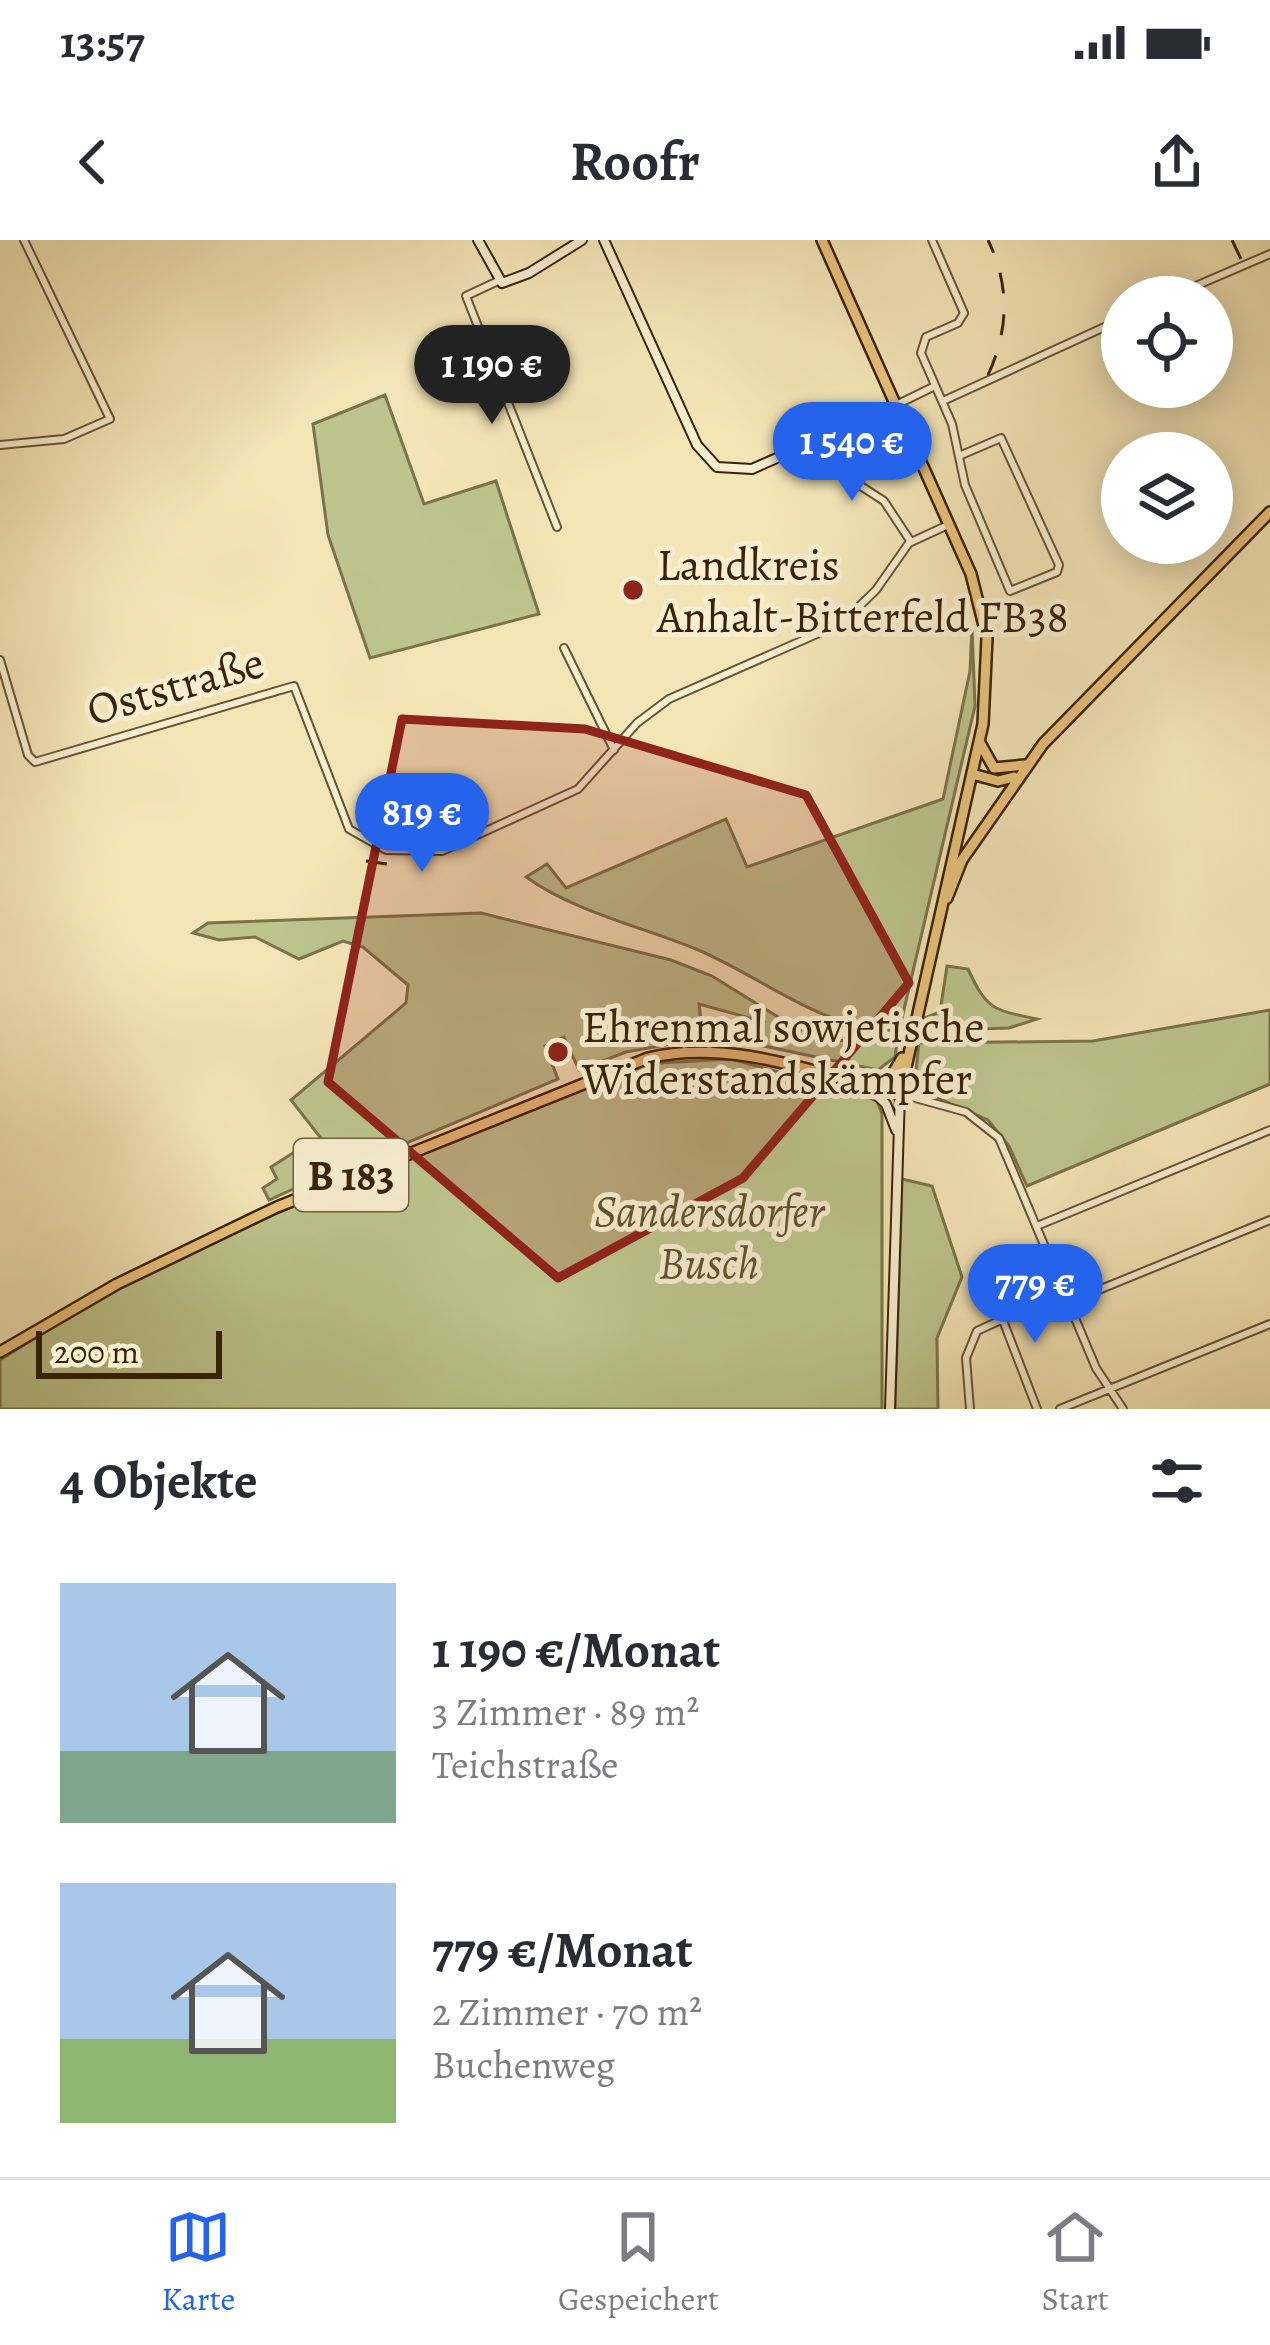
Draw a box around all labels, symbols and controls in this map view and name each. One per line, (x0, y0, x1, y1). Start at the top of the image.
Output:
text: 13:57 (60, 11, 145, 73)
text: Roofr (570, 125, 700, 199)
icon: back (60, 129, 126, 195)
icon: share (1144, 129, 1210, 195)
map controls (1101, 276, 1233, 564)
button: locate (1101, 276, 1233, 408)
pin: 1 190 € (381, 325, 603, 427)
text: 1 190 € (441, 337, 543, 390)
pin: 1 540 € (741, 402, 963, 504)
text: 1 540 € (800, 414, 904, 467)
button: layers (1101, 432, 1233, 564)
place label: Landkreis Anhalt-Bitterfeld FB38 (656, 534, 1069, 648)
marker: Landkreis Anhalt-Bitterfeld FB38 (620, 577, 646, 603)
street label: Oststraße (79, 631, 271, 741)
pin: 819 € (338, 773, 506, 875)
text: 819 € (382, 785, 462, 838)
place label: Ehrenmal sowjetische Widerstandskämpfer (581, 996, 984, 1110)
marker: Ehrenmal sowjetische Widerstandskämpfer (545, 1039, 571, 1065)
road number: B 183 (294, 1139, 408, 1211)
park label: Sandersdorfer Busch (594, 1180, 825, 1294)
pin: 779 € (951, 1244, 1119, 1346)
text: 779 € (995, 1256, 1075, 1309)
scale bar (36, 1325, 222, 1378)
text: 200 m (54, 1329, 139, 1374)
text: 4 Objekte (60, 1446, 258, 1516)
icon: filters (1144, 1448, 1210, 1514)
text: 1 190 €/Monat (432, 1615, 720, 1685)
icon: home (156, 1631, 300, 1775)
text: 3 Zimmer · 89 m² (432, 1685, 699, 1738)
text: Teichstraße (432, 1738, 619, 1791)
text: 779 €/Monat (432, 1915, 693, 1985)
icon: home (156, 1931, 300, 2075)
text: 2 Zimmer · 70 m² (432, 1985, 702, 2038)
text: Buchenweg (432, 2038, 615, 2091)
tab: Karte (161, 2204, 235, 2321)
tab: Gespeichert (558, 2204, 719, 2321)
tab: Start (1041, 2204, 1109, 2321)

